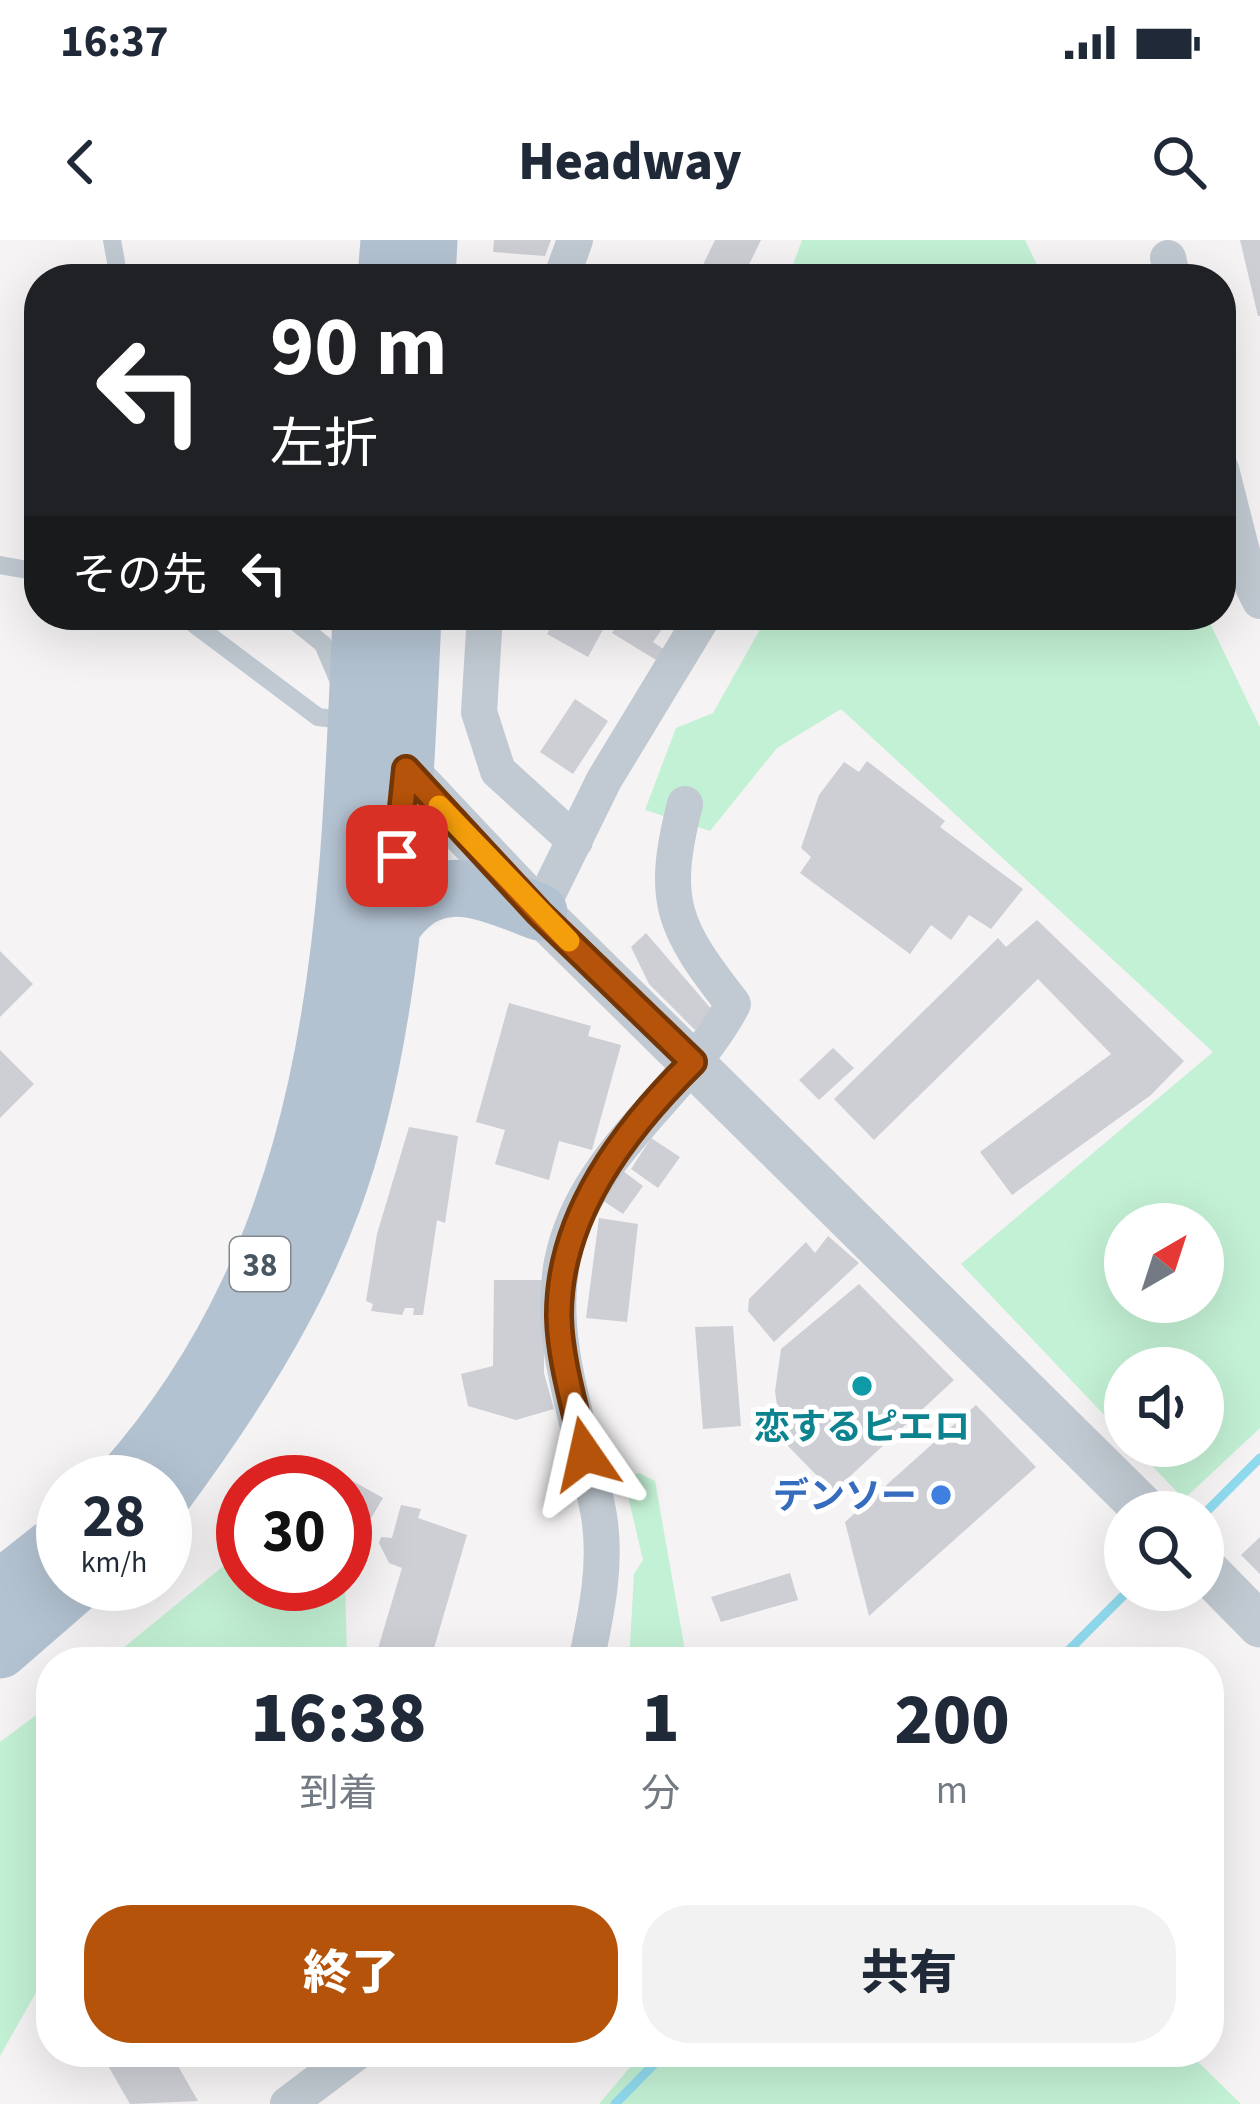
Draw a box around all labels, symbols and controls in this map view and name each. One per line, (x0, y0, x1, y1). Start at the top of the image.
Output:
text: 16:37 (60, 10, 169, 74)
text: Headway (518, 124, 742, 201)
icon: back (48, 129, 114, 195)
icon: search (1146, 129, 1212, 195)
text: 90 m (270, 288, 448, 408)
icon: left (72, 312, 228, 468)
text: 左折 (270, 407, 378, 484)
icon: left (231, 540, 297, 606)
text: その先 (72, 544, 207, 608)
pin (346, 805, 448, 907)
icon: arrive (364, 823, 430, 889)
north arrow (1104, 1203, 1224, 1323)
map controls (1104, 1203, 1224, 1611)
road number: 38 (230, 1237, 290, 1291)
button: sound (1104, 1347, 1224, 1467)
marker: 恋するピエロ (849, 1373, 875, 1399)
position arrow (522, 1391, 648, 1517)
place label: 恋するピエロ (754, 1402, 970, 1453)
speed limit sign: 30 (216, 1455, 372, 1611)
place label: デンソー (773, 1471, 917, 1522)
text: 28 (82, 1475, 146, 1560)
marker: デンソー (928, 1482, 954, 1508)
button: search (1104, 1491, 1224, 1611)
text: km/h (81, 1541, 147, 1584)
text: 16:38 (250, 1667, 427, 1770)
text: 1 (641, 1667, 680, 1770)
text: 200 (894, 1669, 1010, 1772)
text: m (936, 1763, 968, 1819)
text: 到着 (299, 1766, 377, 1822)
text: 分 (641, 1766, 680, 1822)
button: 終了 (84, 1905, 618, 2043)
button: 共有 (642, 1905, 1176, 2043)

